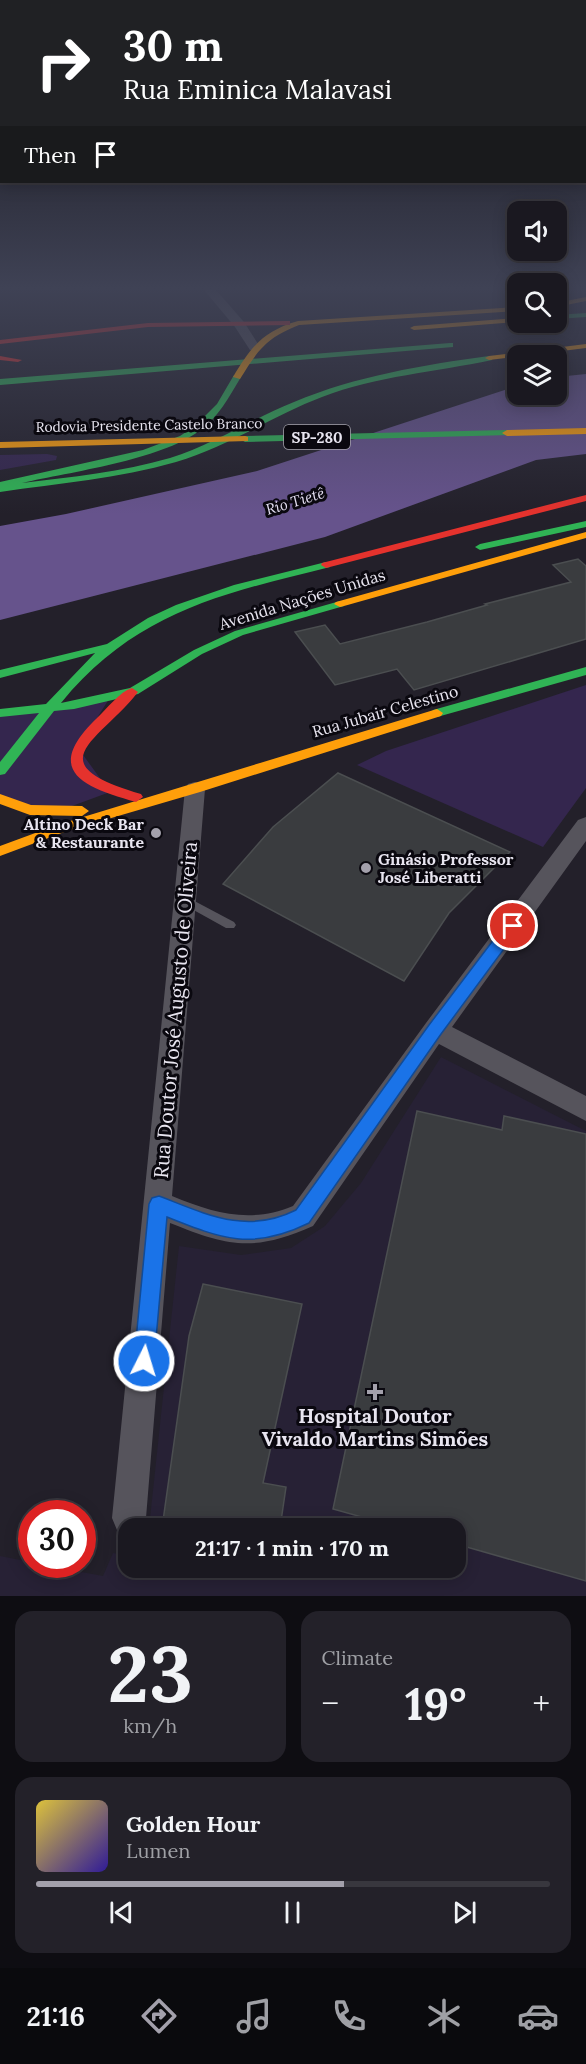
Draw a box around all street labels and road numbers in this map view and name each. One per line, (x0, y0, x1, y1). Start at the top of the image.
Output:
street label: Rodovia Presidente Castelo Branco (35, 414, 263, 436)
road number: SP-280 (284, 425, 350, 449)
street label: Avenida Nações Unidas (216, 564, 387, 634)
street label: Rua Jubair Celestino (310, 681, 460, 741)
street label: Rua Doutor José Augusto de Oliveira (148, 840, 202, 1180)

